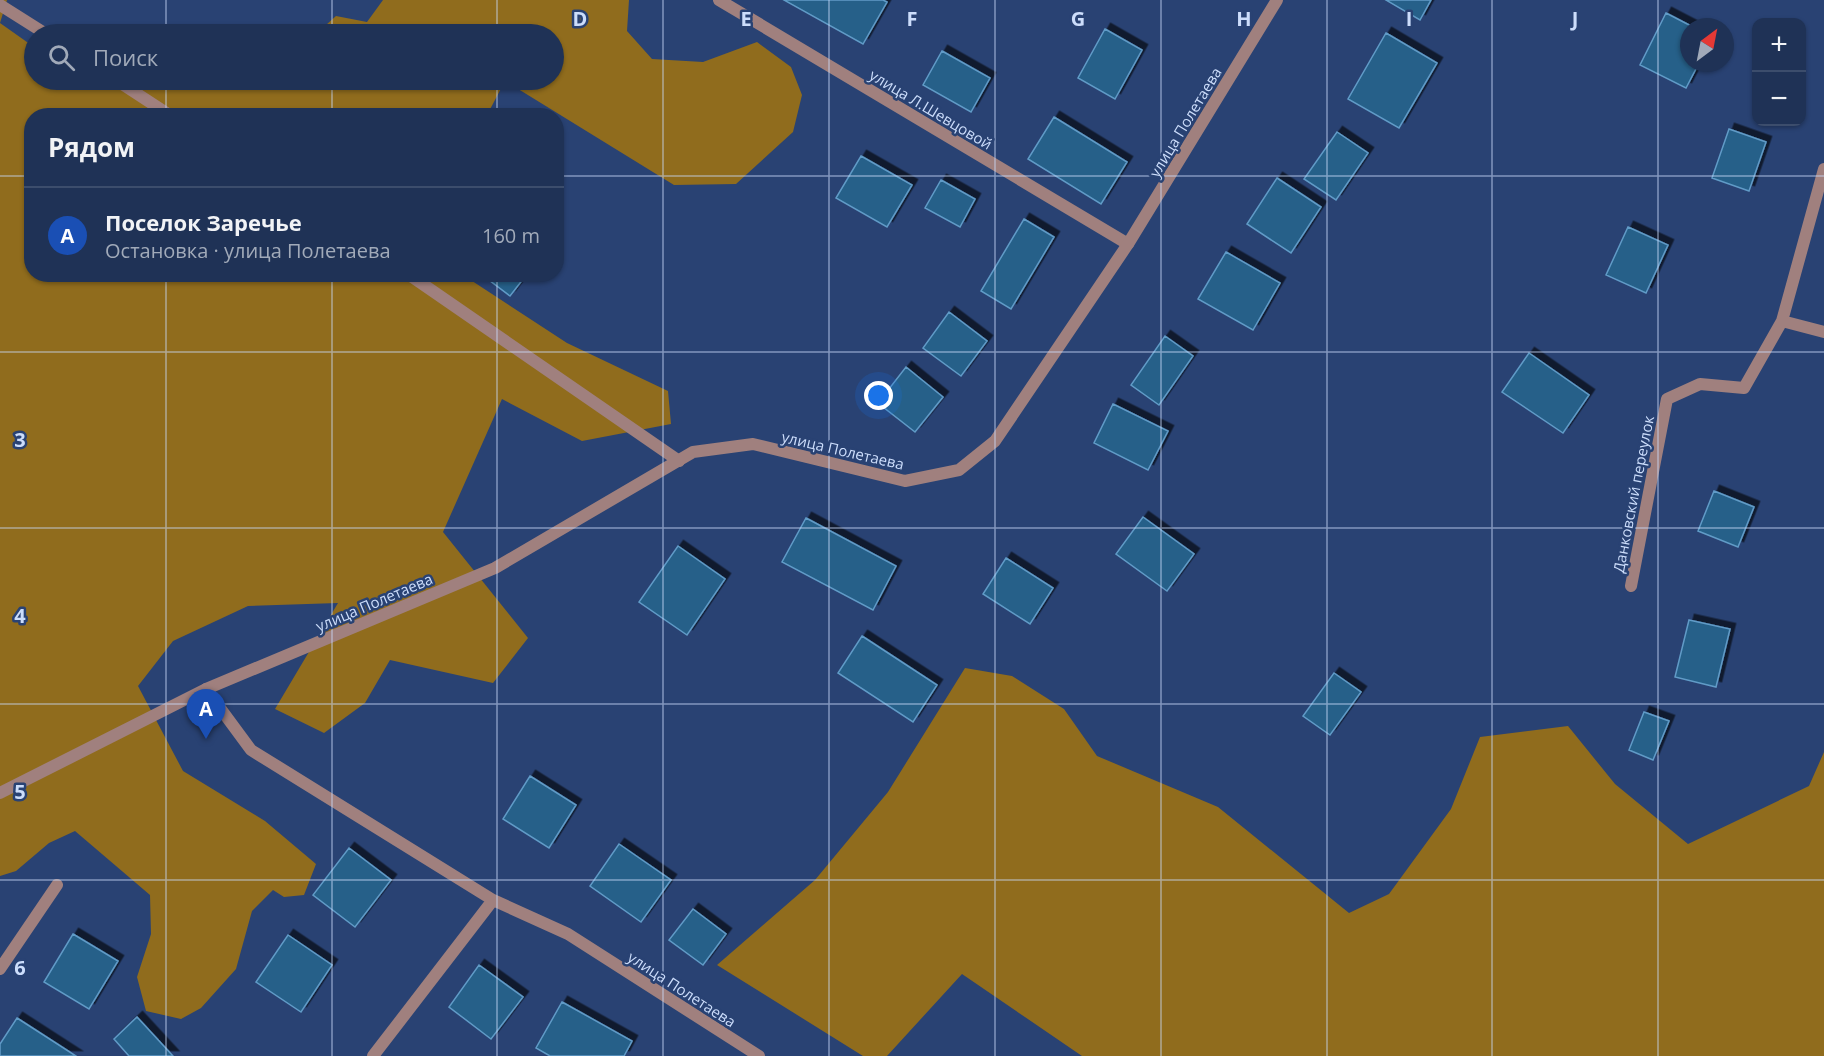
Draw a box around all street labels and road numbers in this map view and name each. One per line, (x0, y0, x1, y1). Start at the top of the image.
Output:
street label: улица Полетаева (1144, 63, 1226, 181)
street label: улица Л.Шевцовой (866, 64, 996, 154)
street label: Данковский переулок (1608, 414, 1658, 574)
street label: улица Полетаева (780, 426, 906, 474)
street label: улица Полетаева (313, 568, 435, 636)
street label: улица Полетаева (624, 947, 740, 1031)

